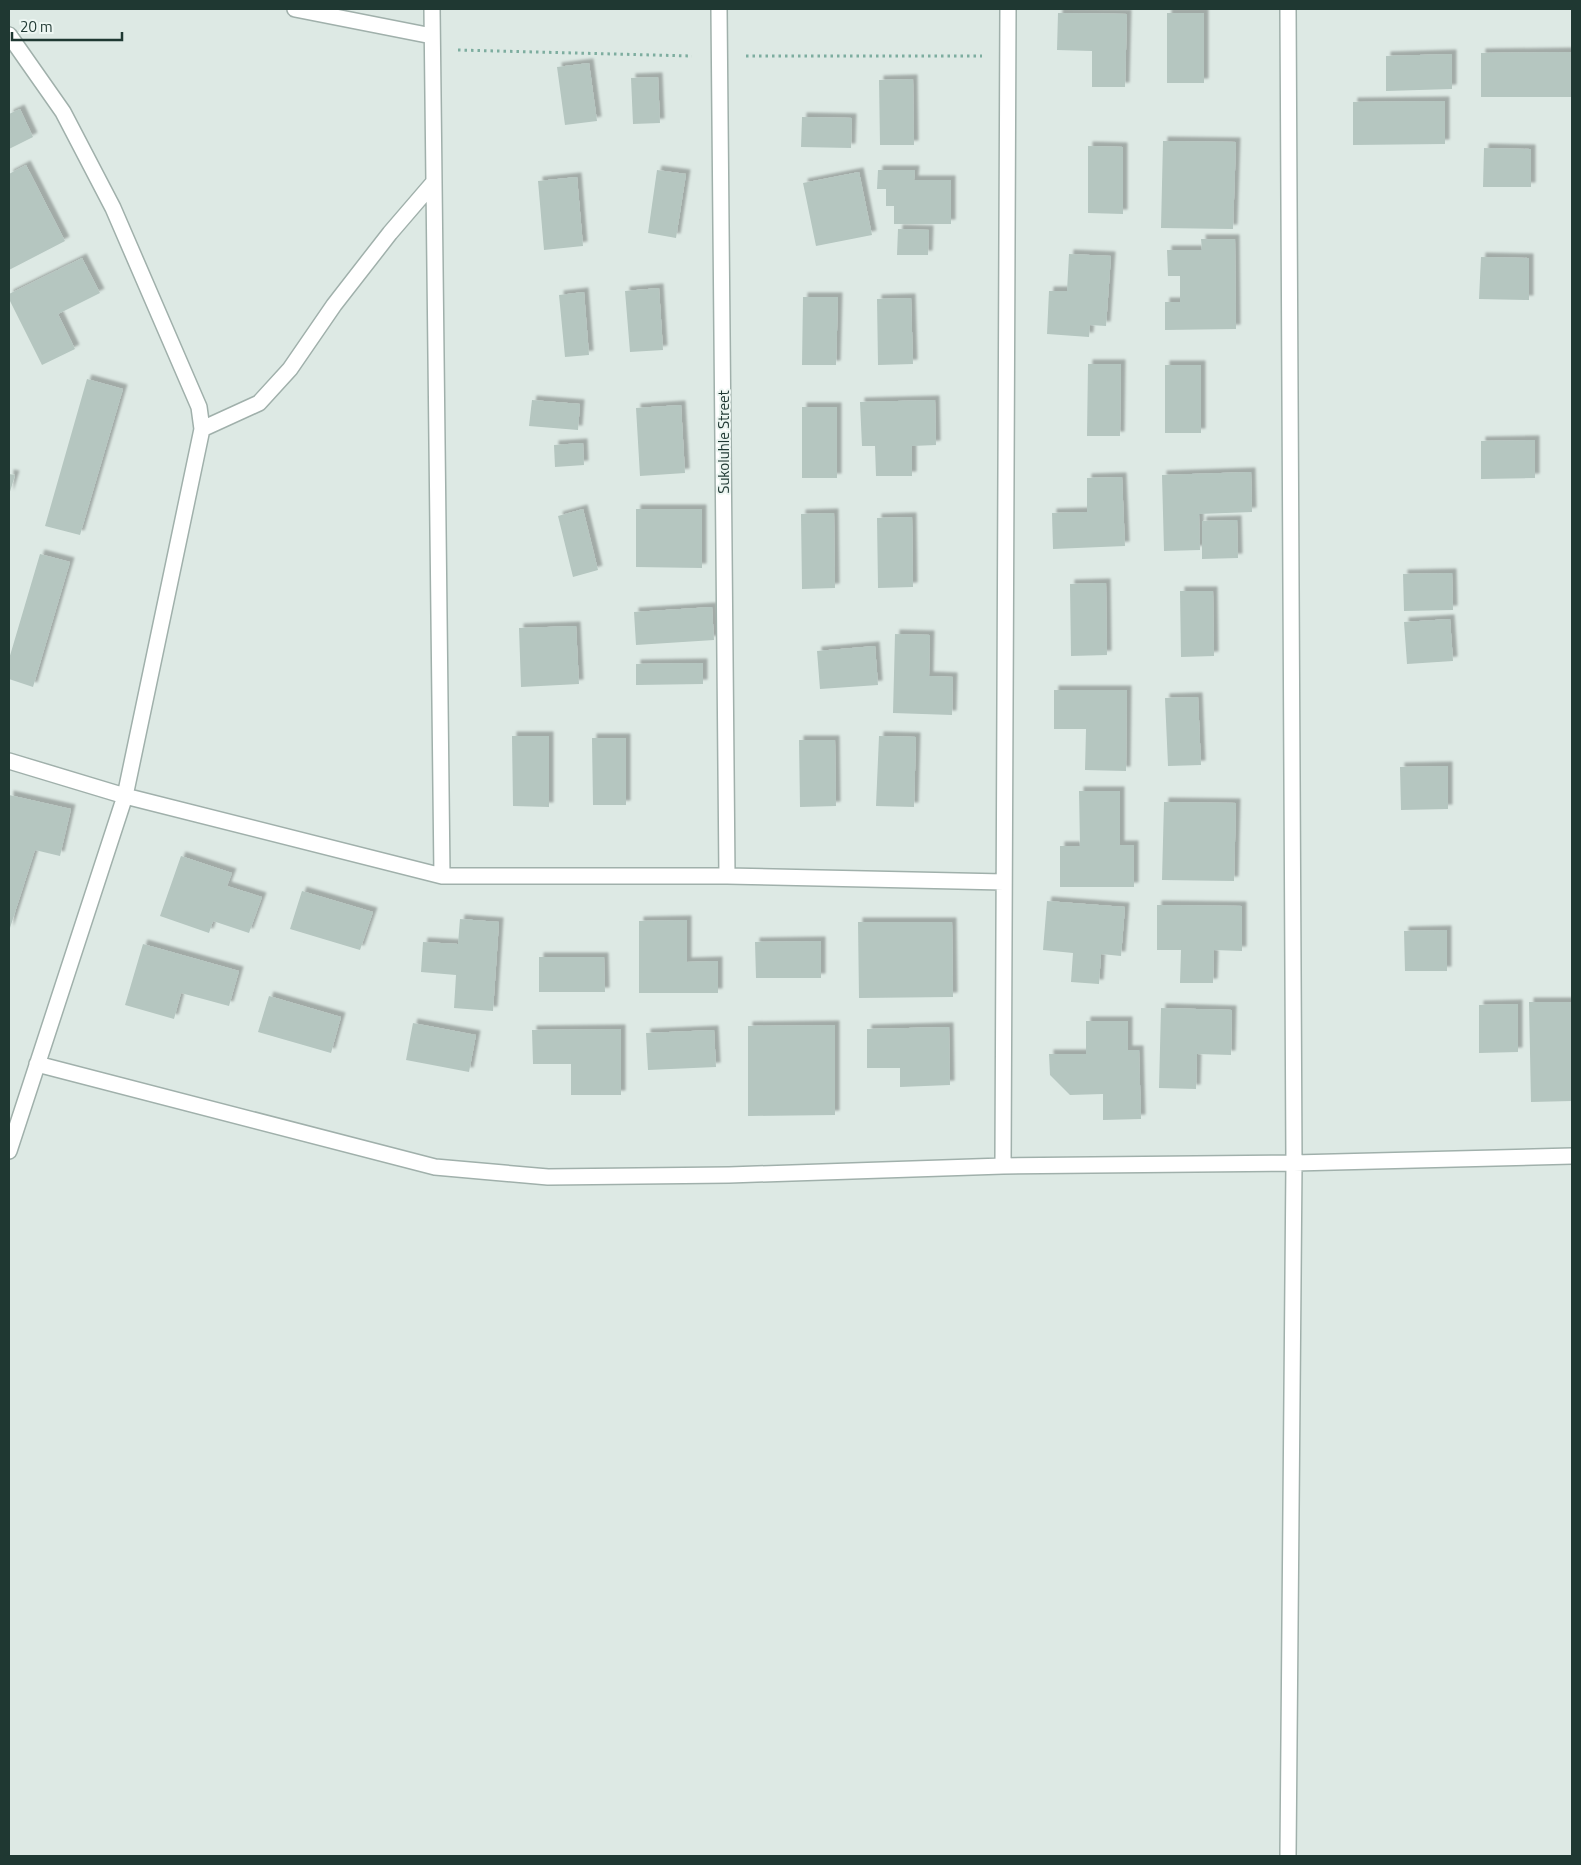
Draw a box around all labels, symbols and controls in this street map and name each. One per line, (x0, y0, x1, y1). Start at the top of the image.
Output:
scale bar (12, 10, 122, 42)
text: 20 m (20, 15, 53, 38)
street label: Sukoluhle Street (712, 390, 735, 494)

